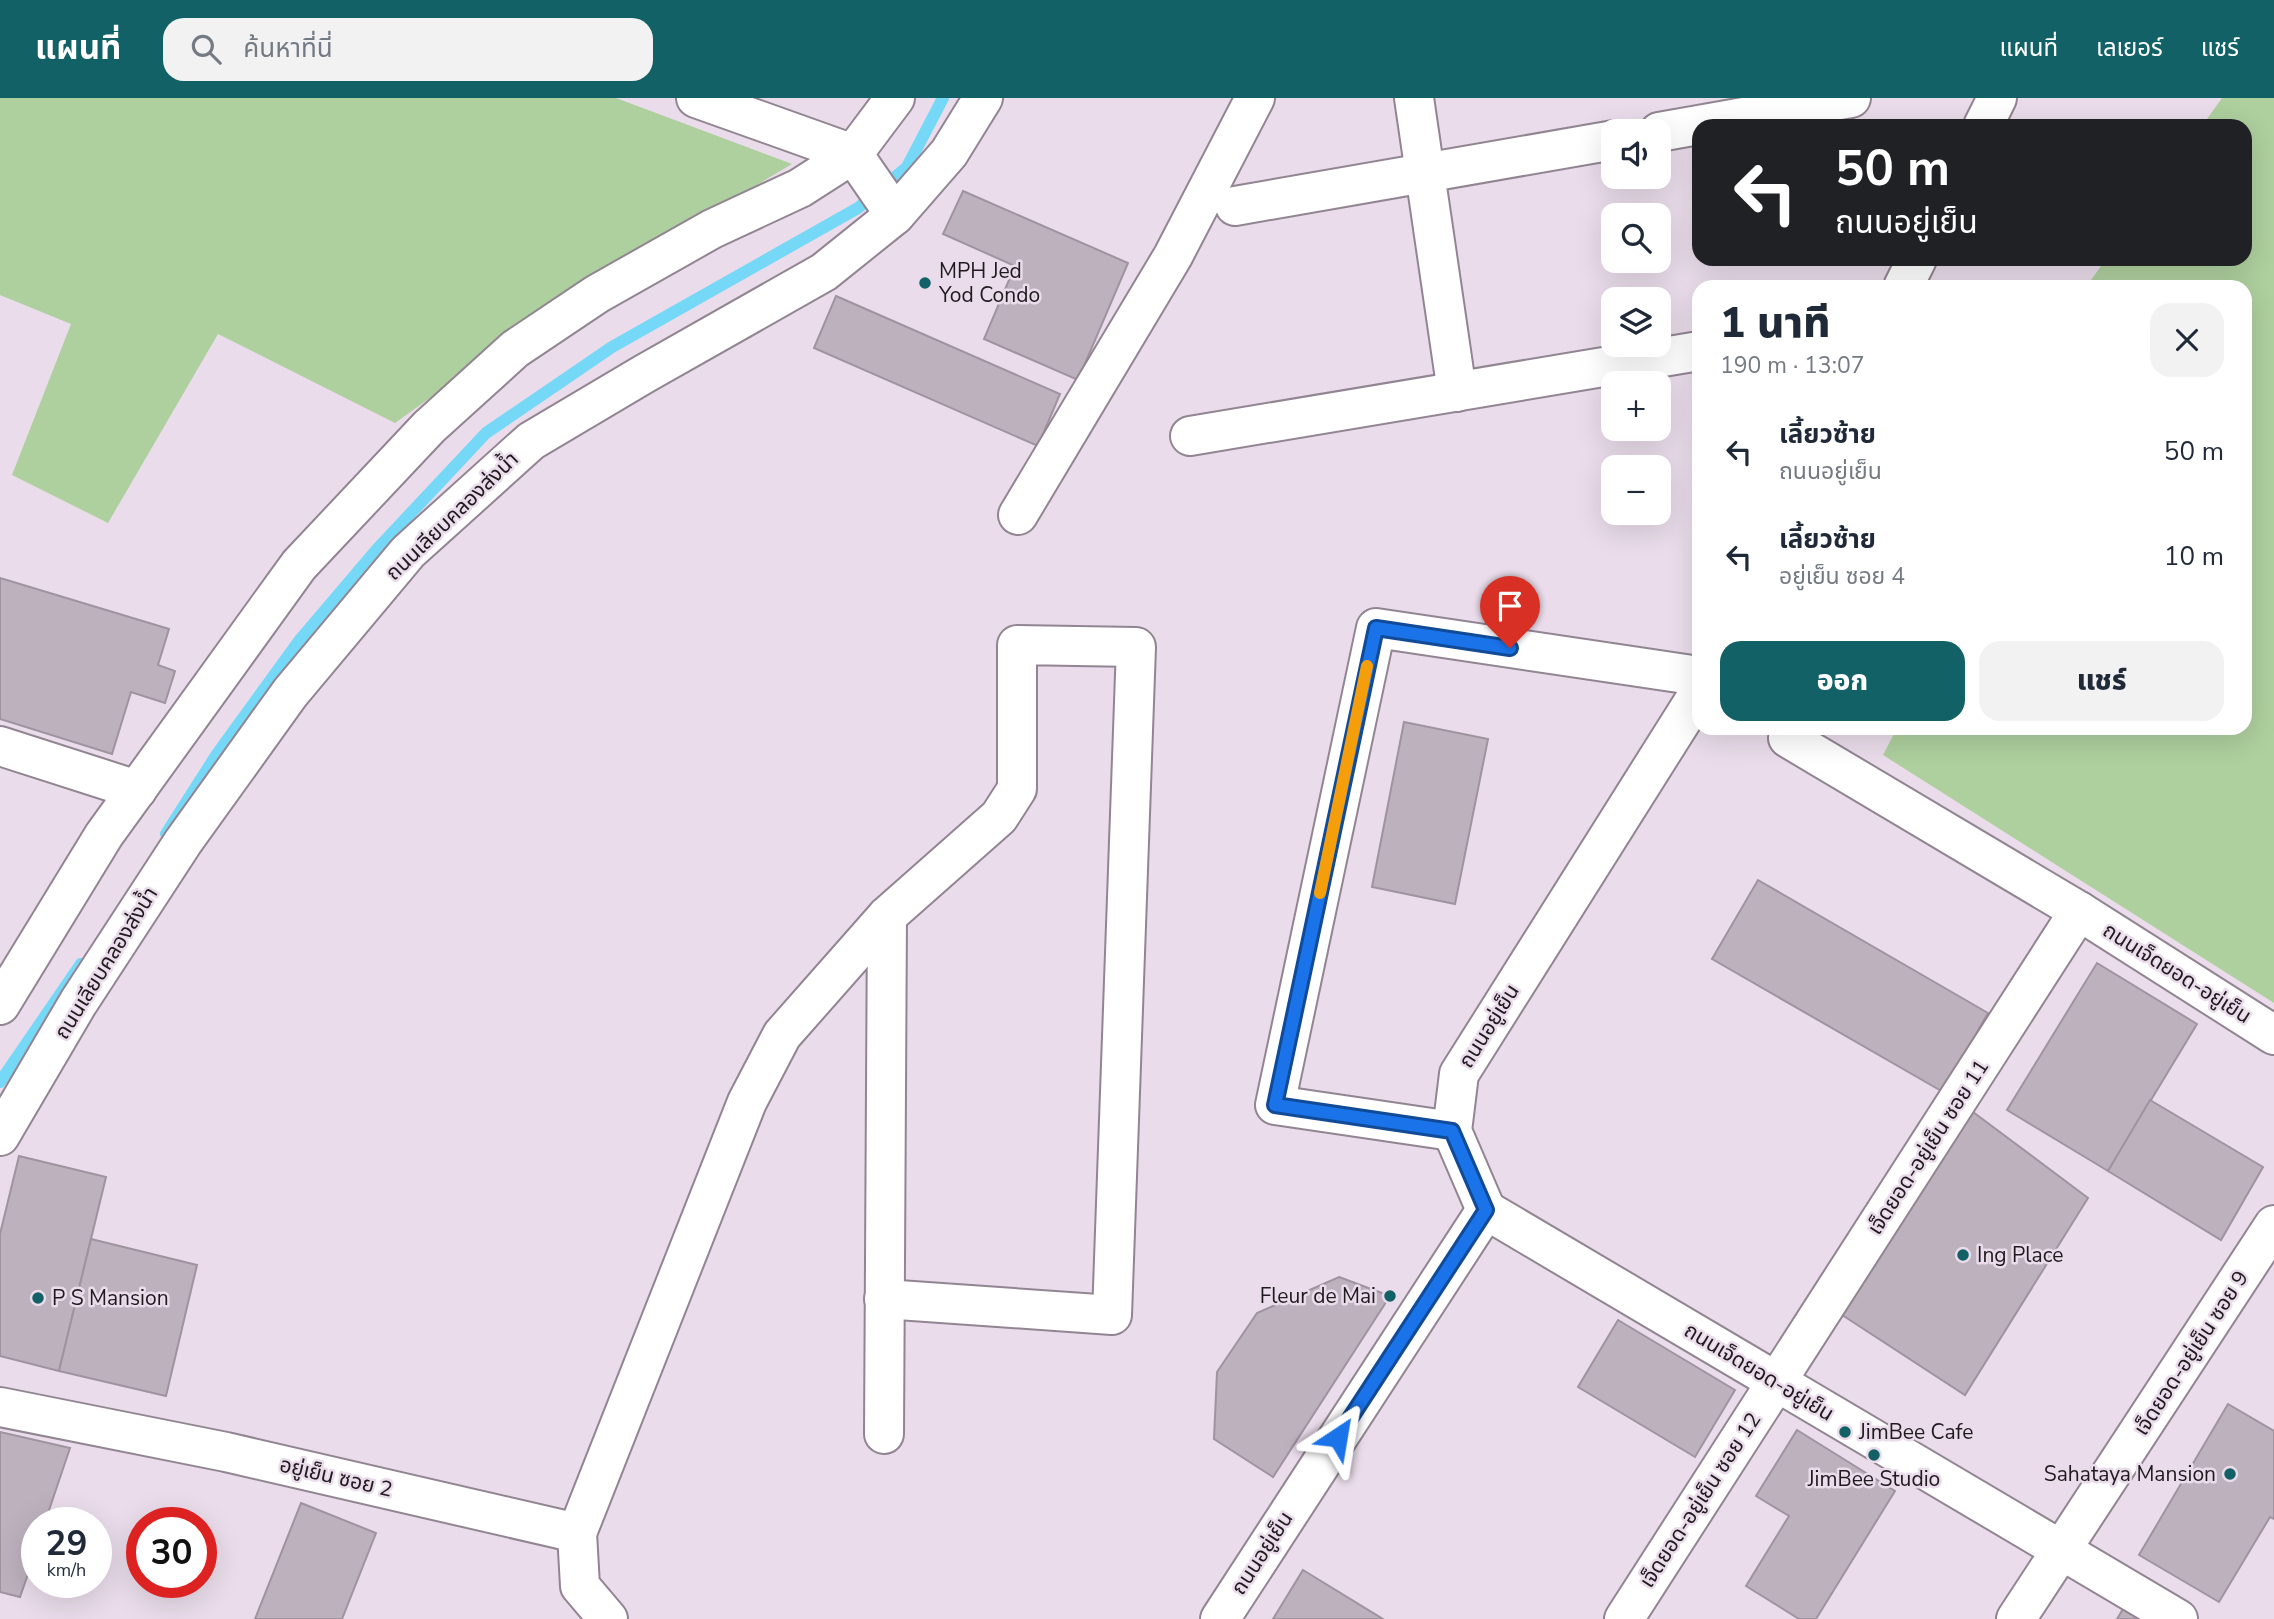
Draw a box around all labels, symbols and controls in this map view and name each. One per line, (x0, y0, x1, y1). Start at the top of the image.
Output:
search box (163, 18, 653, 81)
text: แผนที่ (35, 26, 121, 71)
icon: search (187, 30, 225, 68)
text: ค้นหาที่นี่ (243, 31, 333, 66)
text: แผนที่ (2000, 32, 2058, 64)
text: เลเยอร์ (2096, 32, 2163, 64)
text: แชร์ (2201, 32, 2239, 64)
map controls (1601, 119, 1671, 525)
button: sound (1601, 119, 1671, 189)
text: 50 m (1835, 135, 1950, 202)
icon: left (1720, 147, 1811, 238)
text: ถนนอยู่เย็น (1835, 201, 1978, 244)
button: search (1601, 203, 1671, 273)
place label: MPH Jed Yod Condo (938, 257, 1040, 309)
marker: MPH Jed Yod Condo (917, 275, 933, 291)
button: layers (1601, 287, 1671, 357)
text: 1 นาที (1720, 295, 1831, 352)
button: close (2150, 303, 2224, 377)
text: 190 m · 13:07 (1720, 350, 1865, 381)
button: + (1601, 371, 1671, 441)
text: เลี้ยวซ้าย (1779, 417, 1876, 452)
icon: left (1720, 433, 1758, 471)
text: 50 m (2164, 434, 2224, 469)
street label: ถนนเลียบคลองส่งน้ำ (379, 445, 524, 587)
button: − (1601, 455, 1671, 525)
text: ถนนอยู่เย็น (1779, 456, 1882, 487)
text: เลี้ยวซ้าย (1779, 522, 1876, 557)
icon: left (1720, 538, 1758, 576)
text: 10 m (2164, 539, 2224, 574)
text: อยู่เย็น ซอย 4 (1779, 561, 1905, 592)
pin (1480, 576, 1540, 648)
icon: arrive (1491, 587, 1529, 625)
button: ออก (1720, 641, 1965, 721)
button: แชร์ (1979, 641, 2224, 721)
street label: ถนนเลียบคลองส่งน้ำ (47, 881, 164, 1044)
street label: ถนนเจ็ดยอด-อยู่เย็น (2098, 916, 2256, 1030)
street label: ถนนอยู่เย็น (1452, 979, 1526, 1073)
street label: เจ็ดยอด-อยู่เย็น ซอย 11 (1861, 1054, 1995, 1240)
place label: Ing Place (1977, 1241, 2063, 1269)
marker: Ing Place (1955, 1247, 1971, 1263)
street label: เจ็ดยอด-อยู่เย็น ซอย 9 (2127, 1265, 2255, 1441)
place label: Fleur de Mai (1260, 1282, 1376, 1310)
place label: P S Mansion (52, 1284, 169, 1312)
marker: Fleur de Mai (1382, 1288, 1398, 1304)
marker: P S Mansion (30, 1290, 46, 1306)
street label: ถนนเจ็ดยอด-อยู่เย็น (1679, 1316, 1839, 1428)
position arrow (1301, 1400, 1375, 1474)
street label: เจ็ดยอด-อยู่เย็น ซอย 12 (1633, 1407, 1767, 1593)
place label: JimBee Cafe (1858, 1418, 1973, 1446)
marker: JimBee Cafe (1837, 1424, 1853, 1440)
marker: JimBee Studio (1866, 1447, 1882, 1463)
street label: อยู่เย็น ซอย 2 (277, 1450, 395, 1504)
place label: Sahataya Mansion (2044, 1460, 2216, 1488)
place label: JimBee Studio (1807, 1465, 1940, 1493)
marker: Sahataya Mansion (2222, 1466, 2238, 1482)
street label: ถนนอยู่เย็น (1225, 1506, 1299, 1600)
speed limit sign: 30 (126, 1507, 217, 1598)
text: 29 (45, 1520, 88, 1567)
text: km/h (47, 1558, 86, 1582)

